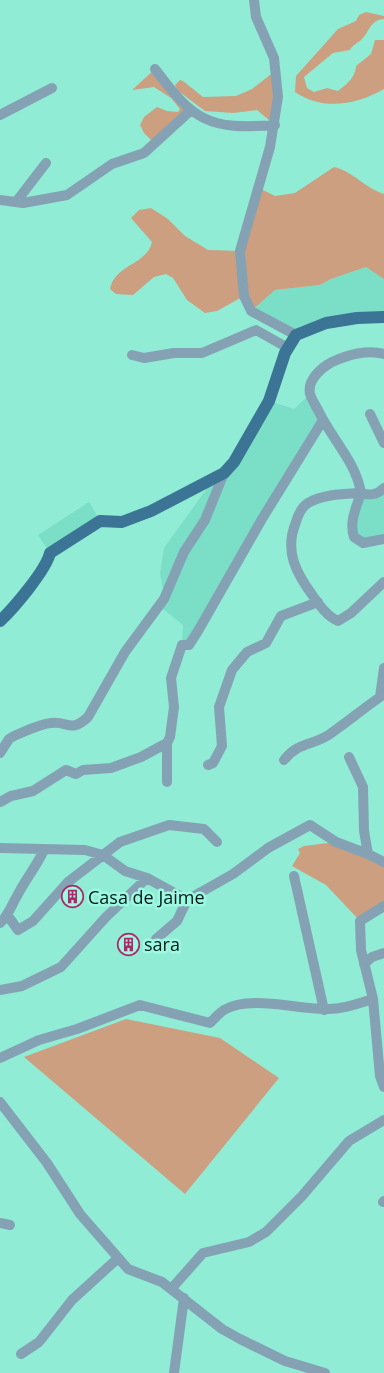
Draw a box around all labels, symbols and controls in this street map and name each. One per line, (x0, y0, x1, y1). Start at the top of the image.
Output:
building icon: Casa de Jaime (60, 885, 84, 909)
place label: Casa de Jaime (88, 885, 205, 909)
building icon: sara (116, 932, 140, 956)
place label: sara (144, 932, 180, 956)

